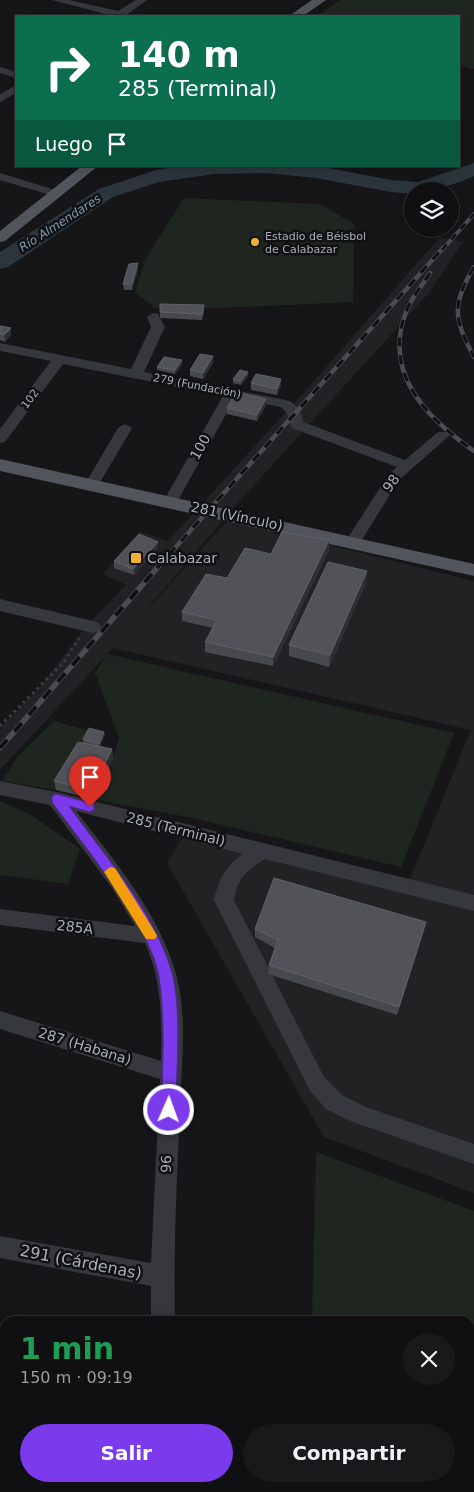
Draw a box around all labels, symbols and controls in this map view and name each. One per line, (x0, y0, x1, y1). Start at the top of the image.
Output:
icon: right (35, 35, 100, 100)
text: 140 m (118, 35, 240, 75)
text: 285 (Terminal) (118, 76, 277, 101)
icon: arrive (103, 130, 131, 158)
text: Luego (35, 133, 93, 155)
map controls (404, 182, 459, 237)
button: layers (404, 182, 459, 237)
water label: Río Almendares (17, 191, 103, 255)
place label: Estadio de Béisbol de Calabazar (265, 230, 366, 256)
marker: Estadio de Béisbol de Calabazar (249, 236, 261, 248)
street label: 279 (Fundación) (152, 371, 242, 401)
street label: 102 (18, 387, 42, 411)
street label: 100 (187, 431, 213, 463)
street label: 98 (379, 471, 403, 495)
street label: 281 (Vínculo) (190, 498, 284, 534)
place label: Calabazar (147, 550, 217, 566)
marker: Calabazar (129, 551, 143, 565)
pin (69, 756, 111, 807)
icon: arrive (76, 763, 104, 791)
street label: 285 (Terminal) (125, 809, 227, 849)
street label: 285A (56, 917, 94, 937)
street label: 287 (Habana) (37, 1024, 133, 1068)
position arrow (142, 1083, 194, 1135)
street label: 96 (158, 1155, 174, 1173)
street label: 291 (Cárdenas) (18, 1241, 144, 1283)
text: 1 min (20, 1331, 114, 1366)
button: close (403, 1333, 455, 1385)
text: 150 m · 09:19 (20, 1368, 133, 1387)
button: Salir (20, 1424, 233, 1482)
button: Compartir (243, 1424, 455, 1482)

